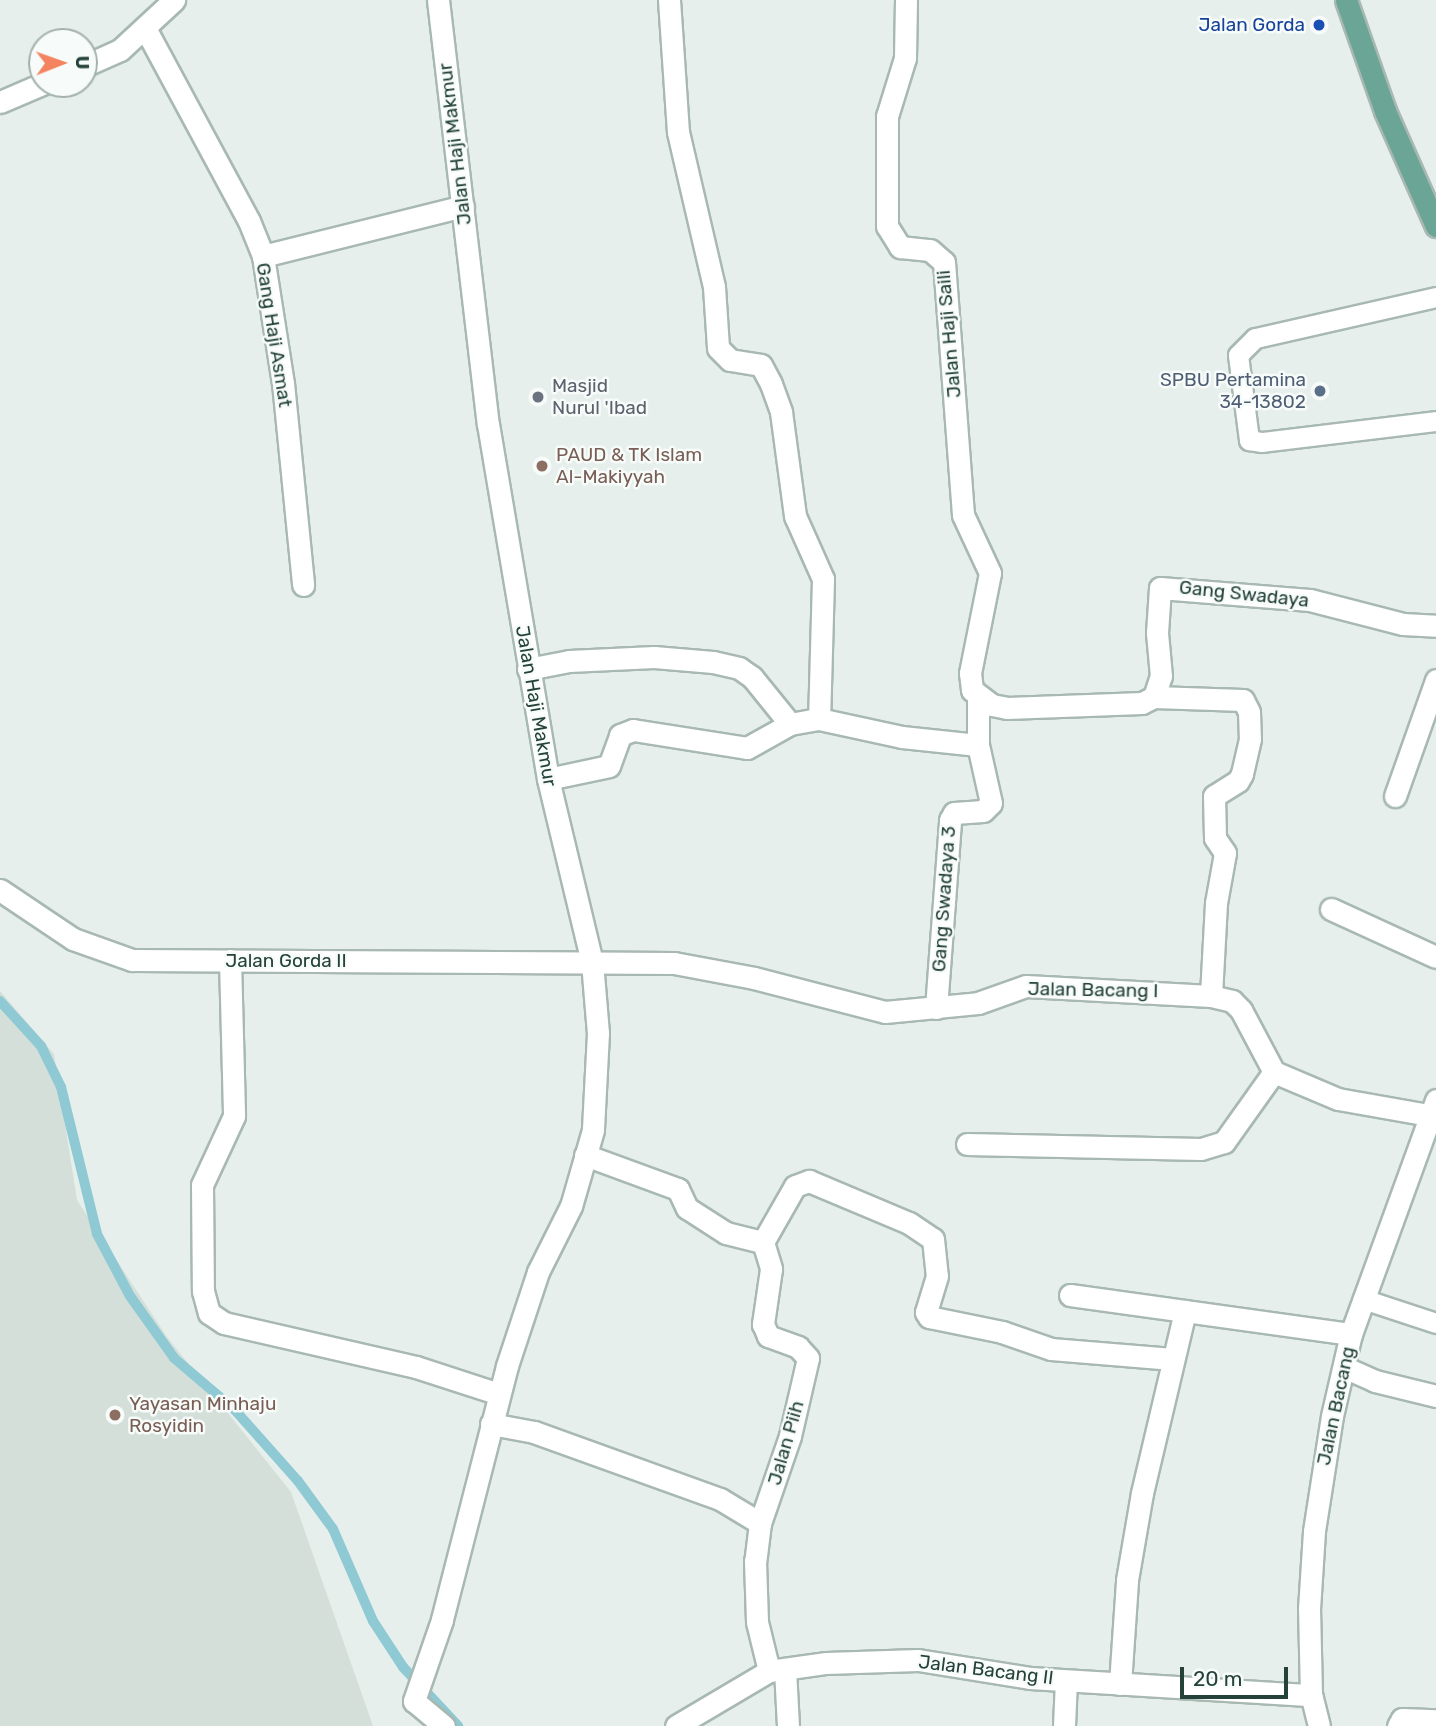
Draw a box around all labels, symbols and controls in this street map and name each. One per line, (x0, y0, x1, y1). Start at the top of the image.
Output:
place label: Jalan Gorda (1199, 14, 1305, 36)
marker: Jalan Gorda (1311, 17, 1327, 33)
north arrow (28, 28, 98, 98)
text: U (71, 56, 94, 70)
street label: Jalan Haji Makmur (434, 62, 476, 226)
street label: Gang Haji Asmat (251, 261, 297, 409)
street label: Jalan Haji Saili (932, 269, 966, 399)
place label: SPBU Pertamina 34-13802 (1160, 369, 1306, 413)
place label: Masjid Nurul 'Ibad (552, 375, 647, 419)
marker: SPBU Pertamina 34-13802 (1312, 383, 1328, 399)
marker: Masjid Nurul 'Ibad (530, 389, 546, 405)
place label: PAUD & TK Islam Al-Makiyyah (556, 444, 703, 488)
marker: PAUD & TK Islam Al-Makiyyah (534, 458, 550, 474)
street label: Gang Swadaya (1178, 576, 1310, 612)
street label: Jalan Haji Makmur (511, 624, 561, 788)
street label: Gang Swadaya 3 (928, 825, 960, 973)
street label: Jalan Gorda II (225, 950, 347, 972)
street label: Jalan Bacang I (1028, 977, 1158, 1003)
street label: Jalan Bacang (1312, 1345, 1360, 1467)
place label: Yayasan Minhaju Rosyidin (129, 1393, 276, 1437)
street label: Jalan Piih (763, 1398, 809, 1488)
marker: Yayasan Minhaju Rosyidin (107, 1407, 123, 1423)
street label: Jalan Bacang II (917, 1650, 1055, 1690)
scale bar (1184, 1652, 1292, 1696)
text: 20 m (1193, 1666, 1242, 1691)

